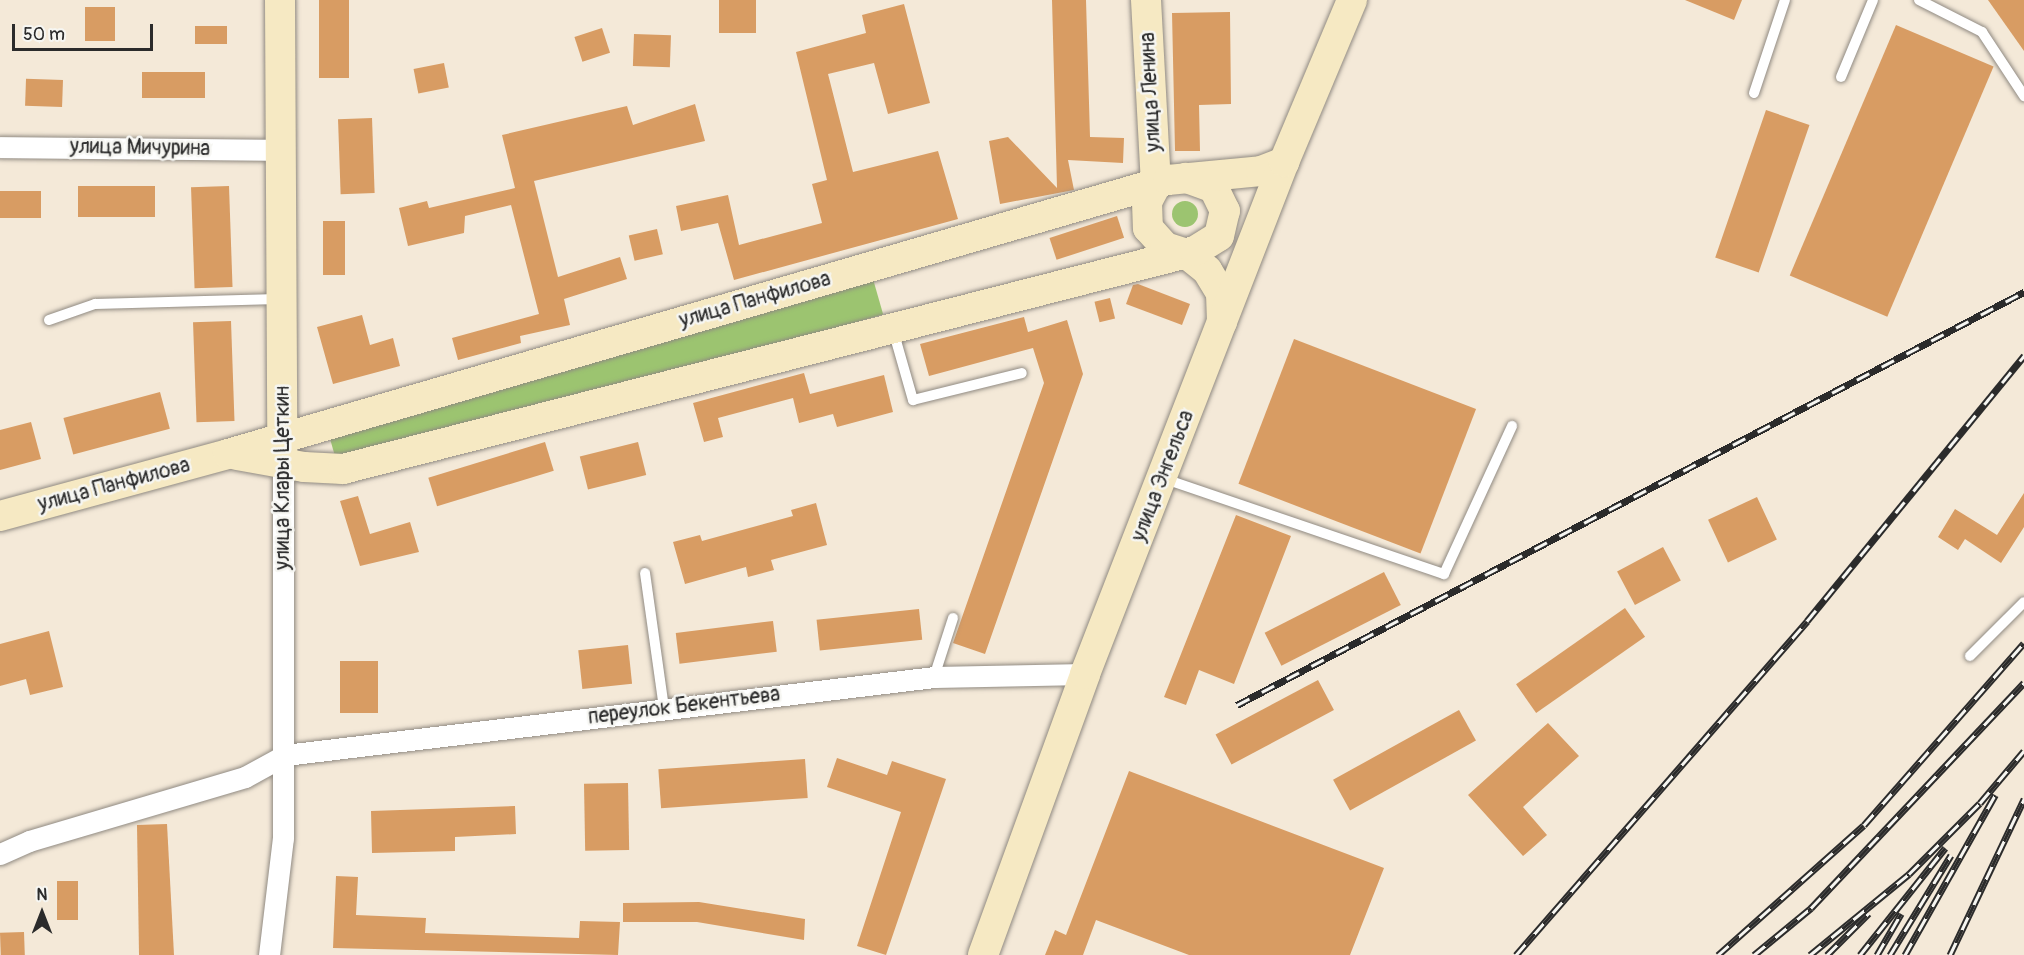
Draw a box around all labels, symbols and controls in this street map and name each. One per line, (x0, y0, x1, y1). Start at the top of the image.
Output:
scale bar (15, 12, 156, 50)
text: 50 m (23, 23, 65, 46)
street label: улица Ленина (1135, 31, 1167, 153)
street label: улица Мичурина (70, 134, 210, 162)
street label: улица Панфилова (676, 266, 834, 334)
street label: улица Клары Цеткин (270, 386, 296, 570)
street label: улица Энгельса (1126, 407, 1200, 545)
street label: улица Панфилова (35, 453, 193, 517)
street label: переулок Бекентьева (587, 682, 781, 730)
north arrow (12, 883, 72, 943)
text: N (37, 885, 47, 905)

